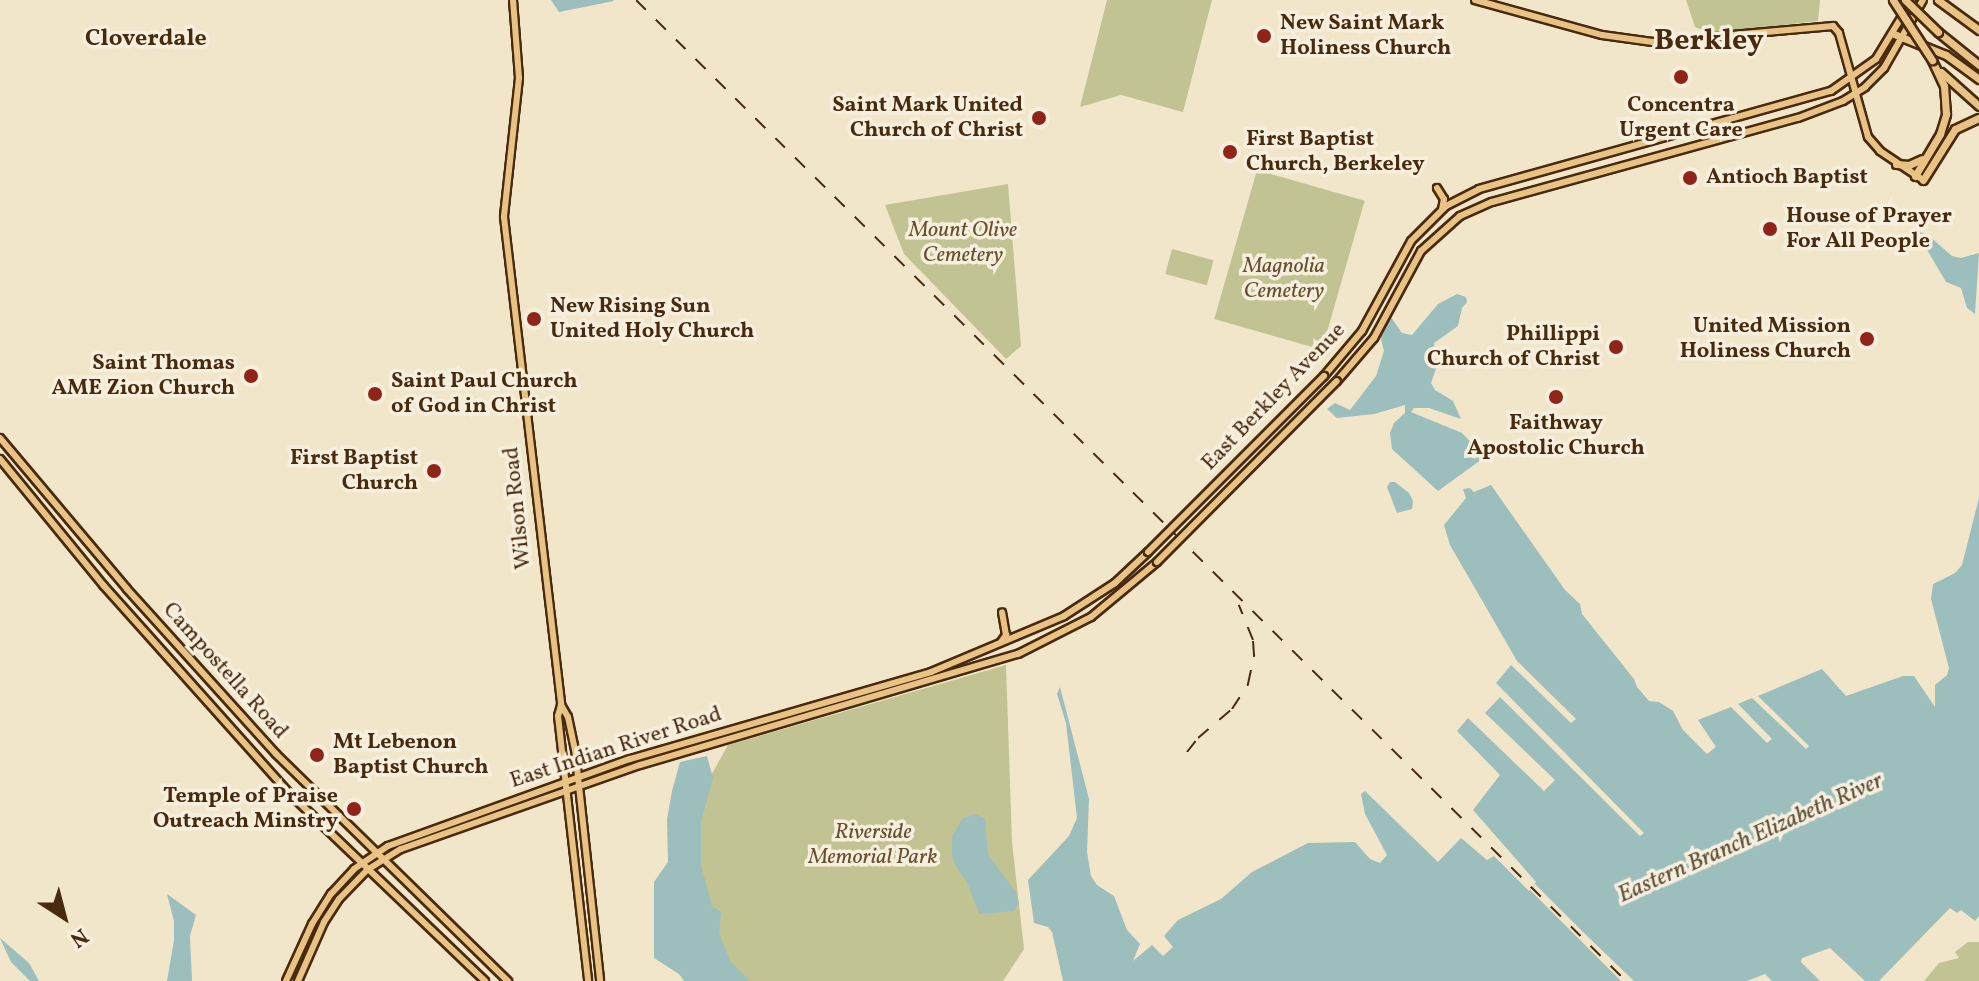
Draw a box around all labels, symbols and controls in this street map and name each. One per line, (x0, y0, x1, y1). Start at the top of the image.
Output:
place label: New Saint Mark Holiness Church (1280, 10, 1451, 62)
district label: Berkley (1654, 23, 1764, 59)
district label: Cloverdale (85, 26, 207, 54)
marker: New Saint Mark Holiness Church (1255, 27, 1273, 45)
marker: Concentra Urgent Care (1670, 66, 1692, 88)
place label: Saint Mark United Church of Christ (832, 92, 1023, 144)
place label: Concentra Urgent Care (1619, 92, 1743, 144)
marker: Saint Mark United Church of Christ (1030, 109, 1048, 127)
place label: First Baptist Church, Berkeley (1246, 126, 1425, 178)
marker: First Baptist Church, Berkeley (1221, 143, 1239, 161)
place label: Antioch Baptist (1706, 165, 1868, 191)
marker: Antioch Baptist (1681, 169, 1699, 187)
place label: House of Prayer For All People (1786, 203, 1950, 254)
park label: Mount Olive Cemetery (909, 217, 1017, 268)
marker: House of Prayer For All People (1761, 220, 1779, 238)
park label: Magnolia Cemetery (1243, 253, 1325, 304)
place label: New Rising Sun United Holy Church (550, 293, 755, 344)
marker: New Rising Sun United Holy Church (525, 310, 543, 328)
place label: United Mission Holiness Church (1680, 313, 1851, 364)
street label: East Berkley Avenue (1196, 317, 1352, 477)
place label: Phillippi Church of Christ (1429, 321, 1600, 372)
marker: United Mission Holiness Church (1858, 330, 1876, 348)
marker: Phillippi Church of Christ (1607, 338, 1625, 356)
place label: Saint Thomas AME Zion Church (51, 350, 235, 402)
marker: Saint Thomas AME Zion Church (242, 367, 260, 385)
place label: Saint Paul Church of God in Christ (391, 368, 578, 420)
marker: Saint Paul Church of God in Christ (366, 385, 384, 403)
marker: Faithway Apostolic Church (1547, 388, 1565, 406)
place label: Faithway Apostolic Church (1467, 410, 1645, 462)
place label: First Baptist Church (290, 445, 418, 496)
street label: Wilson Road (498, 445, 538, 571)
marker: First Baptist Church (425, 462, 443, 480)
street label: Campostella Road (157, 597, 293, 745)
street label: East Indian River Road (507, 701, 725, 795)
place label: Mt Lebenon Baptist Church (333, 729, 489, 780)
marker: Mt Lebenon Baptist Church (308, 746, 326, 764)
water label: Eastern Branch Elizabeth River (1614, 767, 1888, 911)
place label: Temple of Praise Outreach Minstry (153, 783, 338, 834)
marker: Temple of Praise Outreach Minstry (345, 800, 363, 818)
park label: Riverside Memorial Park (809, 819, 937, 870)
north arrow (24, 877, 104, 957)
text: N (63, 920, 94, 954)

